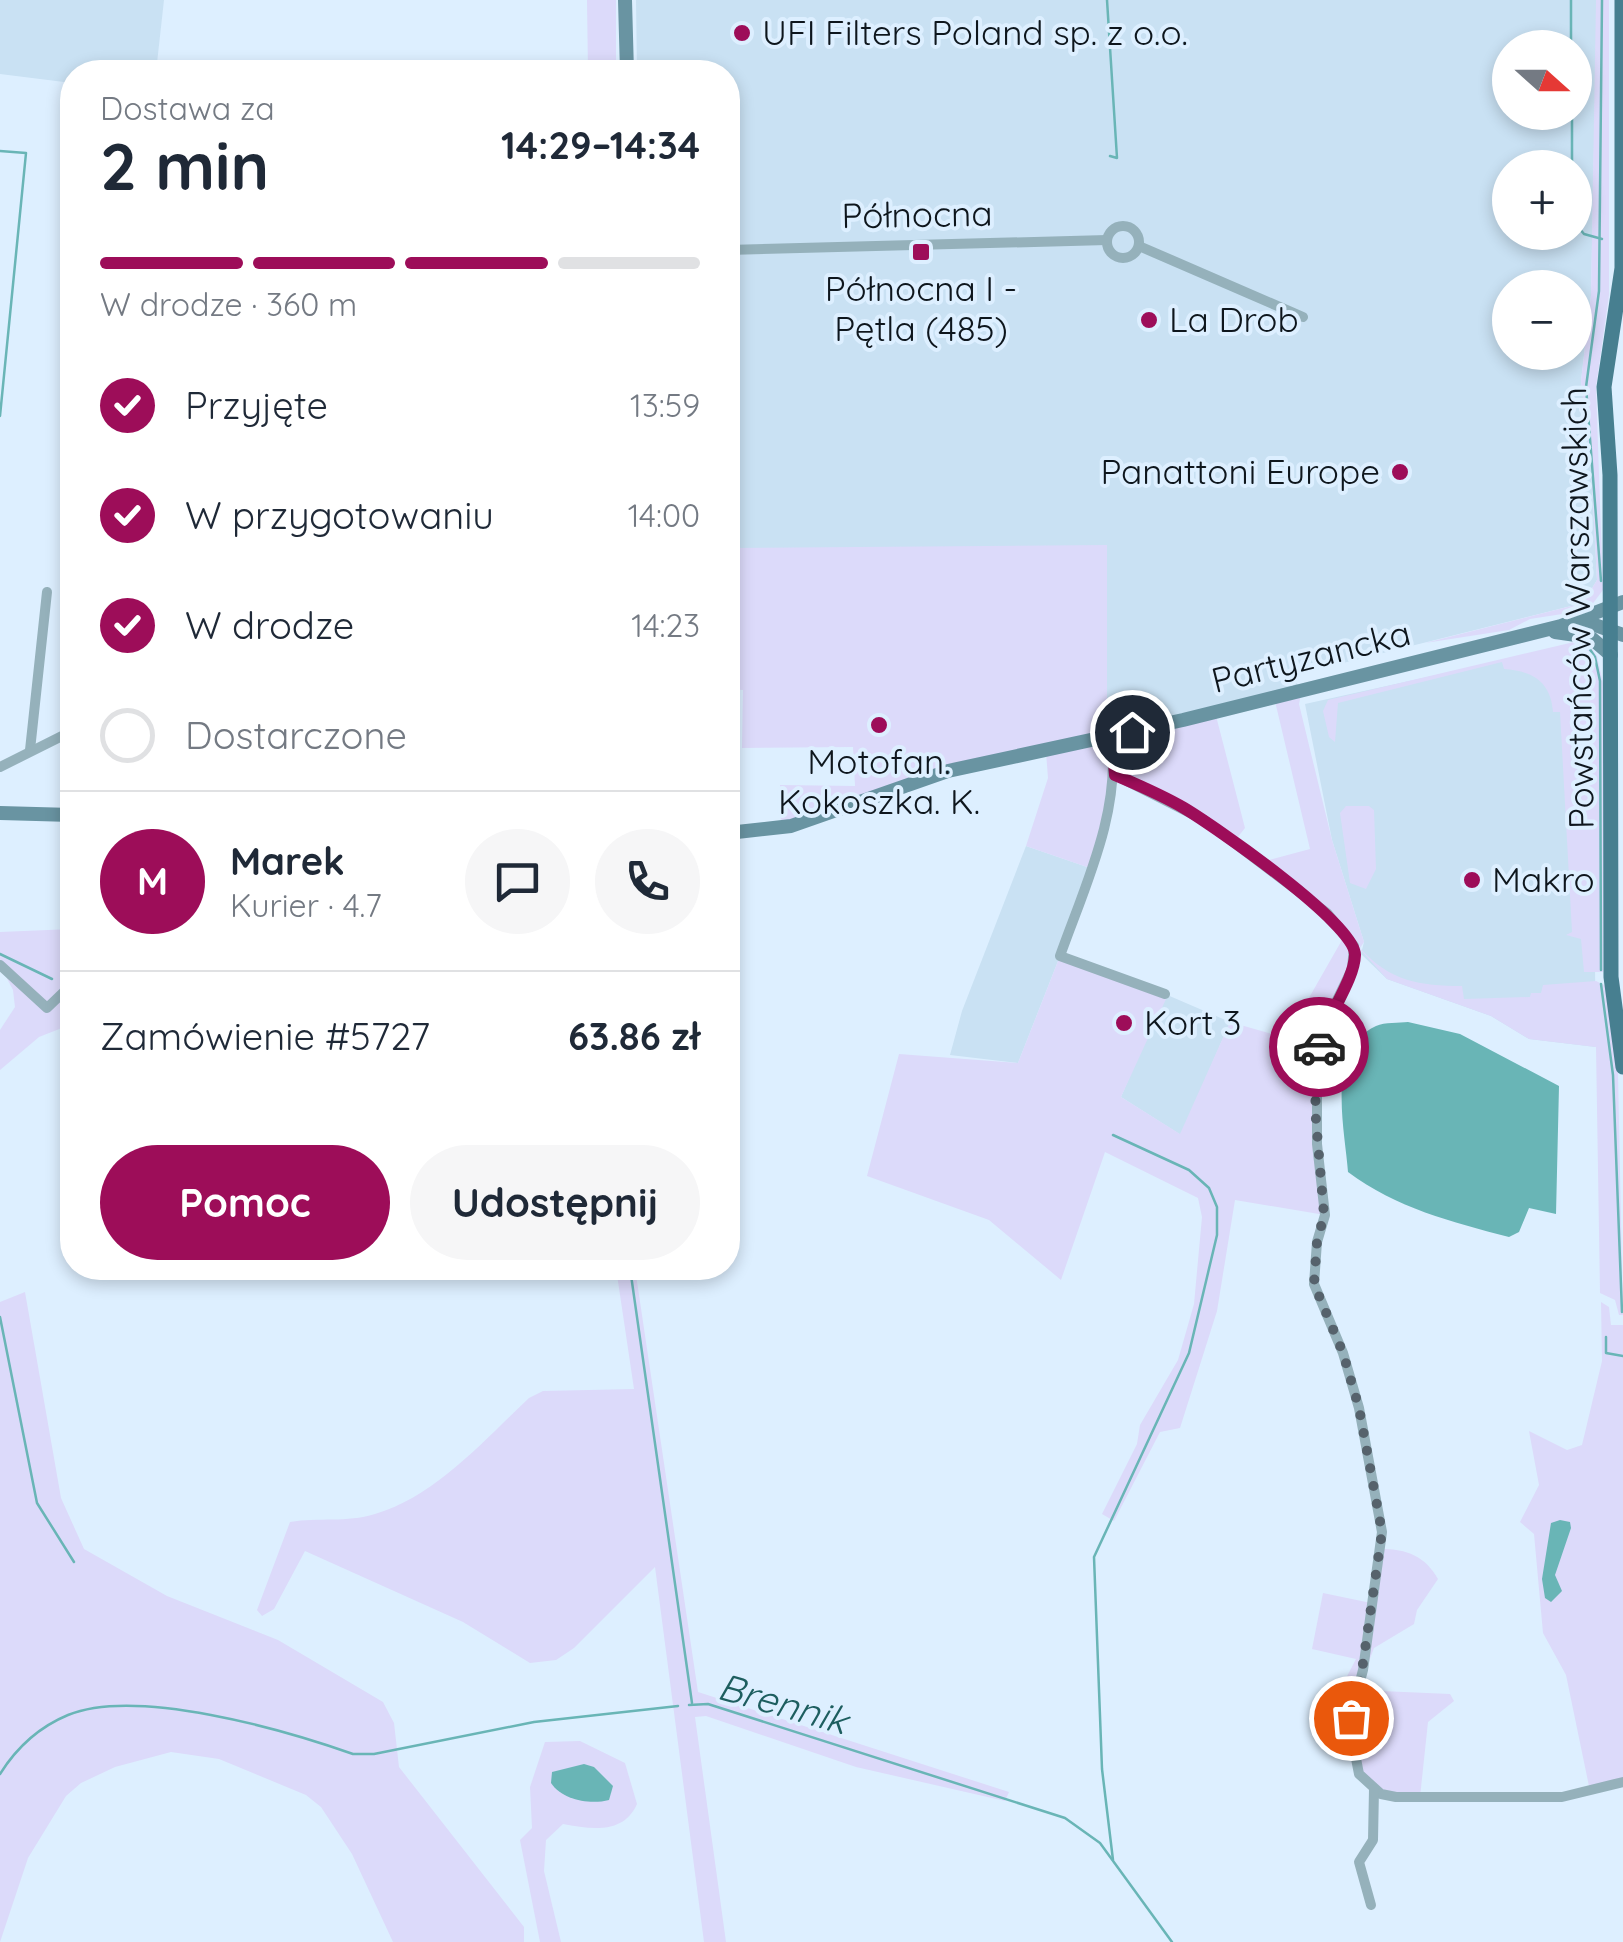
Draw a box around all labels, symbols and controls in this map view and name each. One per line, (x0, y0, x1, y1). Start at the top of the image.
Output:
place label: UFI Filters Poland sp. z o.o. (762, 10, 1188, 54)
marker: UFI Filters Poland sp. z o.o. (731, 22, 753, 44)
north arrow (1492, 30, 1592, 130)
map controls (1492, 30, 1592, 370)
text: Dostawa za (100, 88, 275, 128)
text: 14:29–14:34 (501, 121, 700, 169)
text: 2 min (100, 125, 269, 206)
button: + (1492, 150, 1592, 250)
street label: Północna (841, 191, 993, 237)
marker: Północna I - Pętla (485) (910, 241, 932, 263)
place label: Północna I - Pętla (485) (825, 266, 1017, 350)
button: − (1492, 270, 1592, 370)
text: W drodze · 360 m (100, 284, 357, 324)
place label: La Drob (1169, 297, 1299, 341)
marker: La Drob (1138, 309, 1160, 331)
icon: check (100, 378, 155, 433)
text: Przyjęte (185, 381, 328, 429)
text: 13:59 (630, 385, 700, 425)
street label: Powstańców Warszawskich (1551, 387, 1603, 829)
place label: Panattoni Europe (1100, 449, 1380, 493)
marker: Panattoni Europe (1389, 461, 1411, 483)
icon: check (100, 488, 155, 543)
text: W przygotowaniu (185, 491, 494, 539)
text: 14:00 (628, 495, 700, 535)
icon: check (100, 598, 155, 653)
text: W drodze (185, 601, 354, 649)
text: 14:23 (631, 605, 700, 645)
street label: Partyzancka (1207, 610, 1415, 702)
pin (1090, 690, 1175, 775)
icon: home (1105, 705, 1160, 760)
text: Dostarczone (185, 711, 407, 759)
marker: Motofan. Kokoszka. K. (868, 714, 890, 736)
place label: Motofan. Kokoszka. K. (778, 739, 980, 823)
button: chat (465, 829, 570, 934)
button: phone (595, 829, 700, 934)
text: Marek (230, 837, 345, 885)
text: M (137, 857, 168, 905)
place label: Makro (1492, 857, 1595, 901)
marker: Makro (1461, 869, 1483, 891)
text: Kurier · 4.7 (230, 885, 382, 925)
courier (1269, 997, 1369, 1097)
place label: Kort 3 (1144, 1000, 1241, 1044)
text: Zamówienie #5727 (100, 1012, 430, 1060)
text: 63.86 zł (568, 1012, 700, 1060)
marker: Kort 3 (1113, 1012, 1135, 1034)
icon: car (1292, 1020, 1347, 1075)
button: Pomoc (100, 1145, 390, 1260)
button: Udostępnij (410, 1145, 700, 1260)
water label: Brennik (713, 1662, 857, 1745)
pin (1309, 1676, 1394, 1761)
icon: bag (1324, 1691, 1379, 1746)

